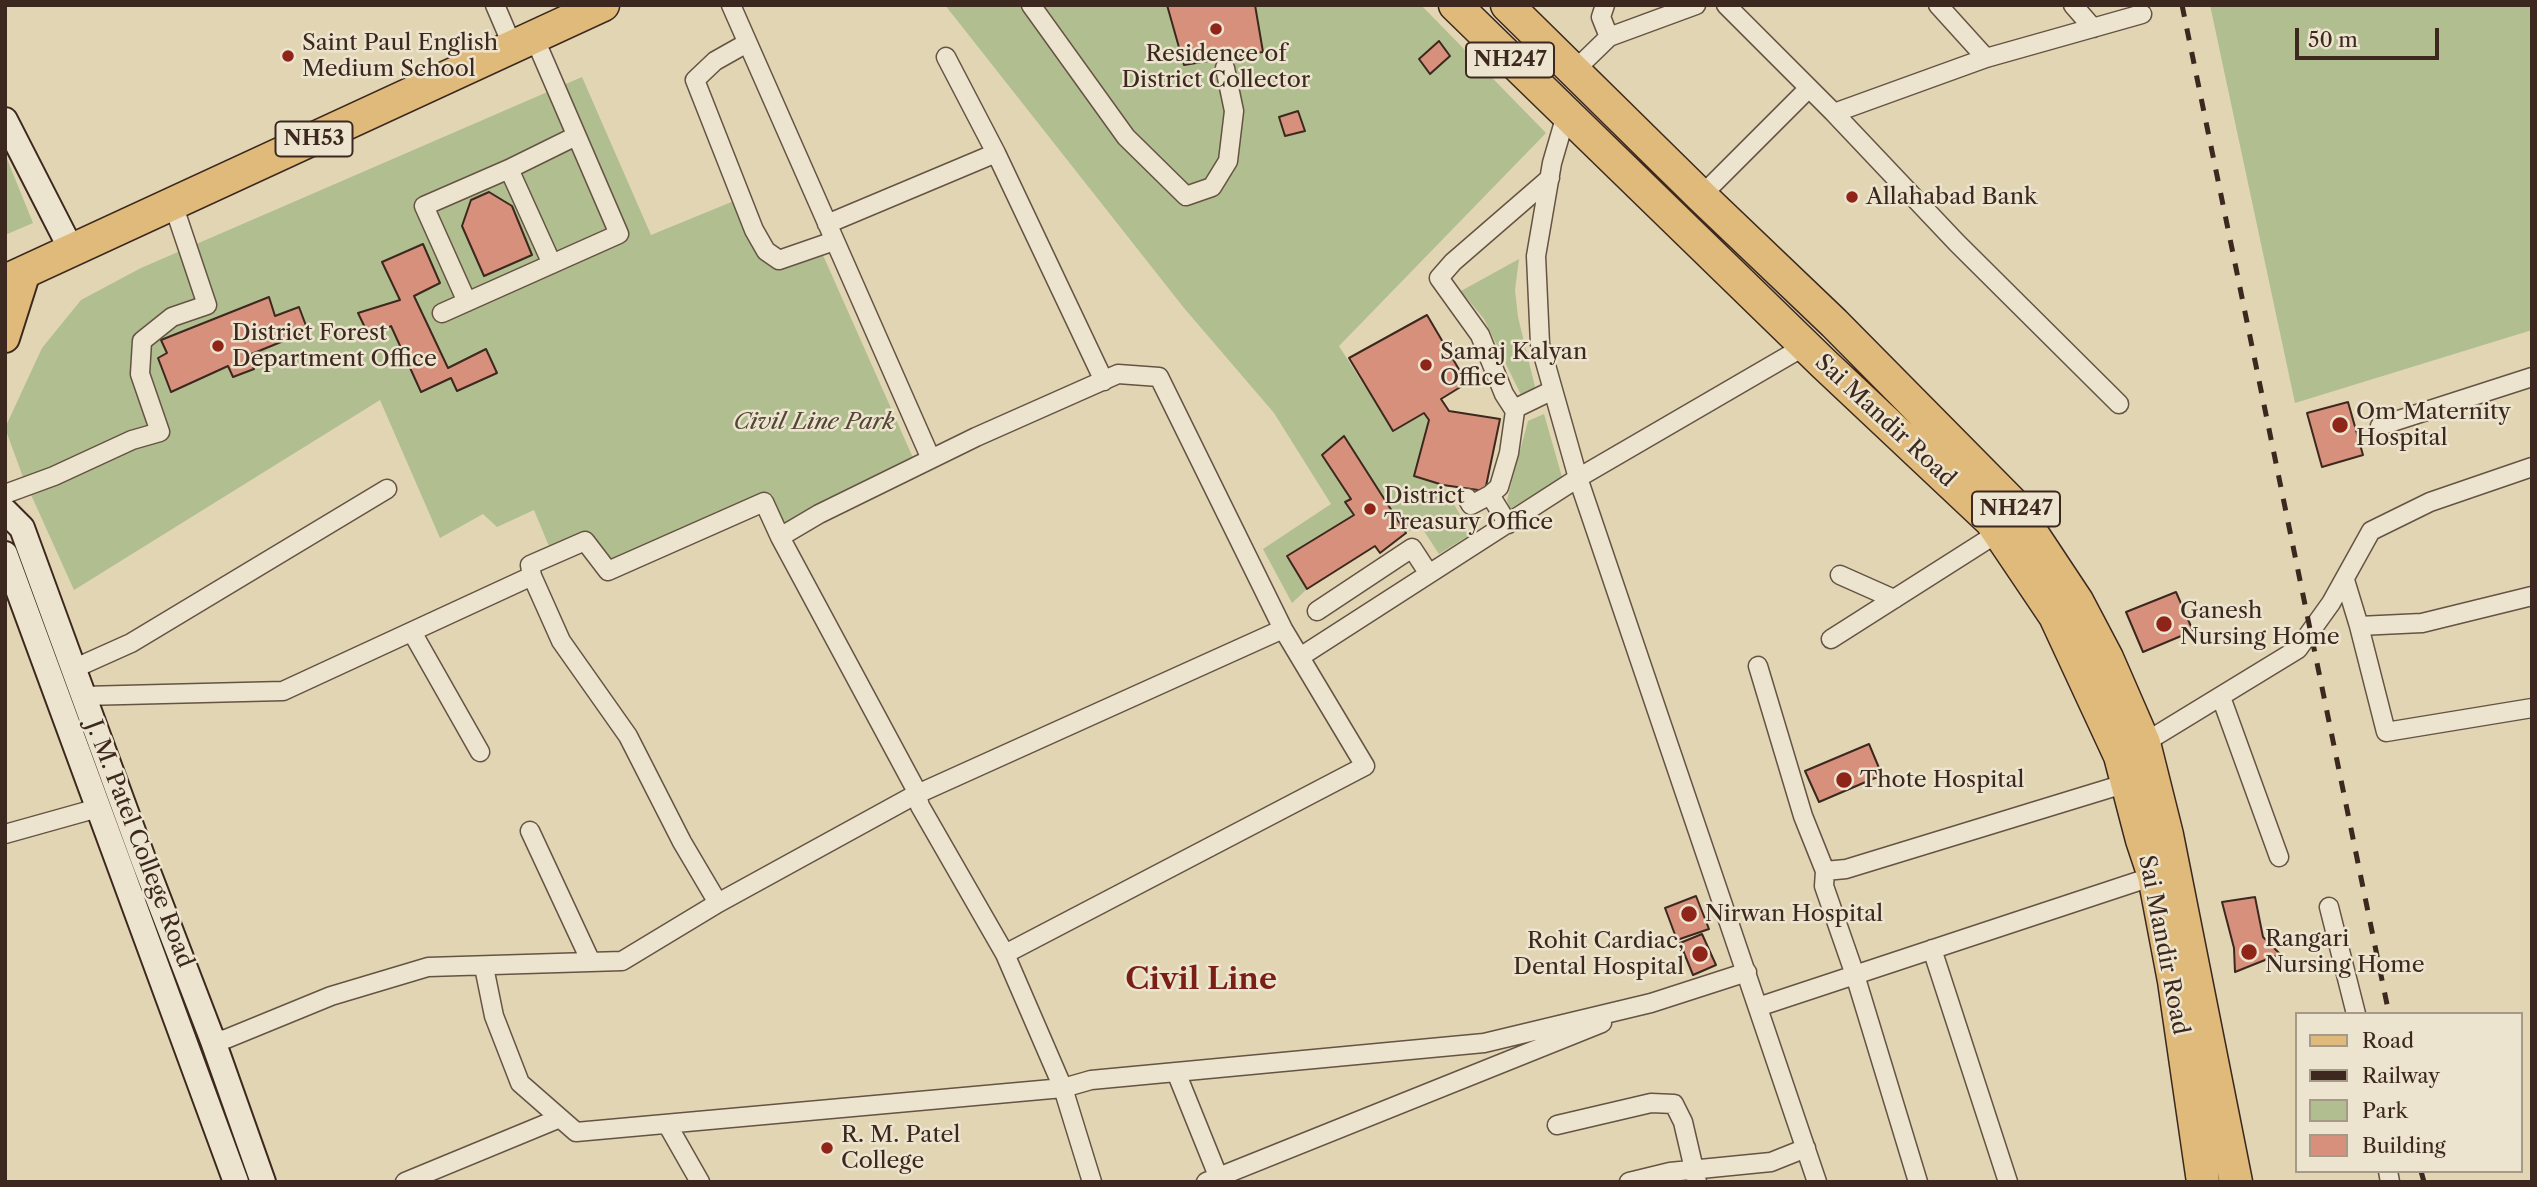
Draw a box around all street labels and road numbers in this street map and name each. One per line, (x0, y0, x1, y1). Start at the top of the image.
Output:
road number: NH247 (1466, 42, 1554, 78)
road number: NH53 (276, 122, 352, 156)
street label: Sai Mandir Road (1809, 349, 1961, 493)
road number: NH247 (1972, 491, 2060, 526)
street label: J. M. Patel College Road (79, 716, 199, 972)
street label: Sai Mandir Road (2132, 853, 2194, 1037)

